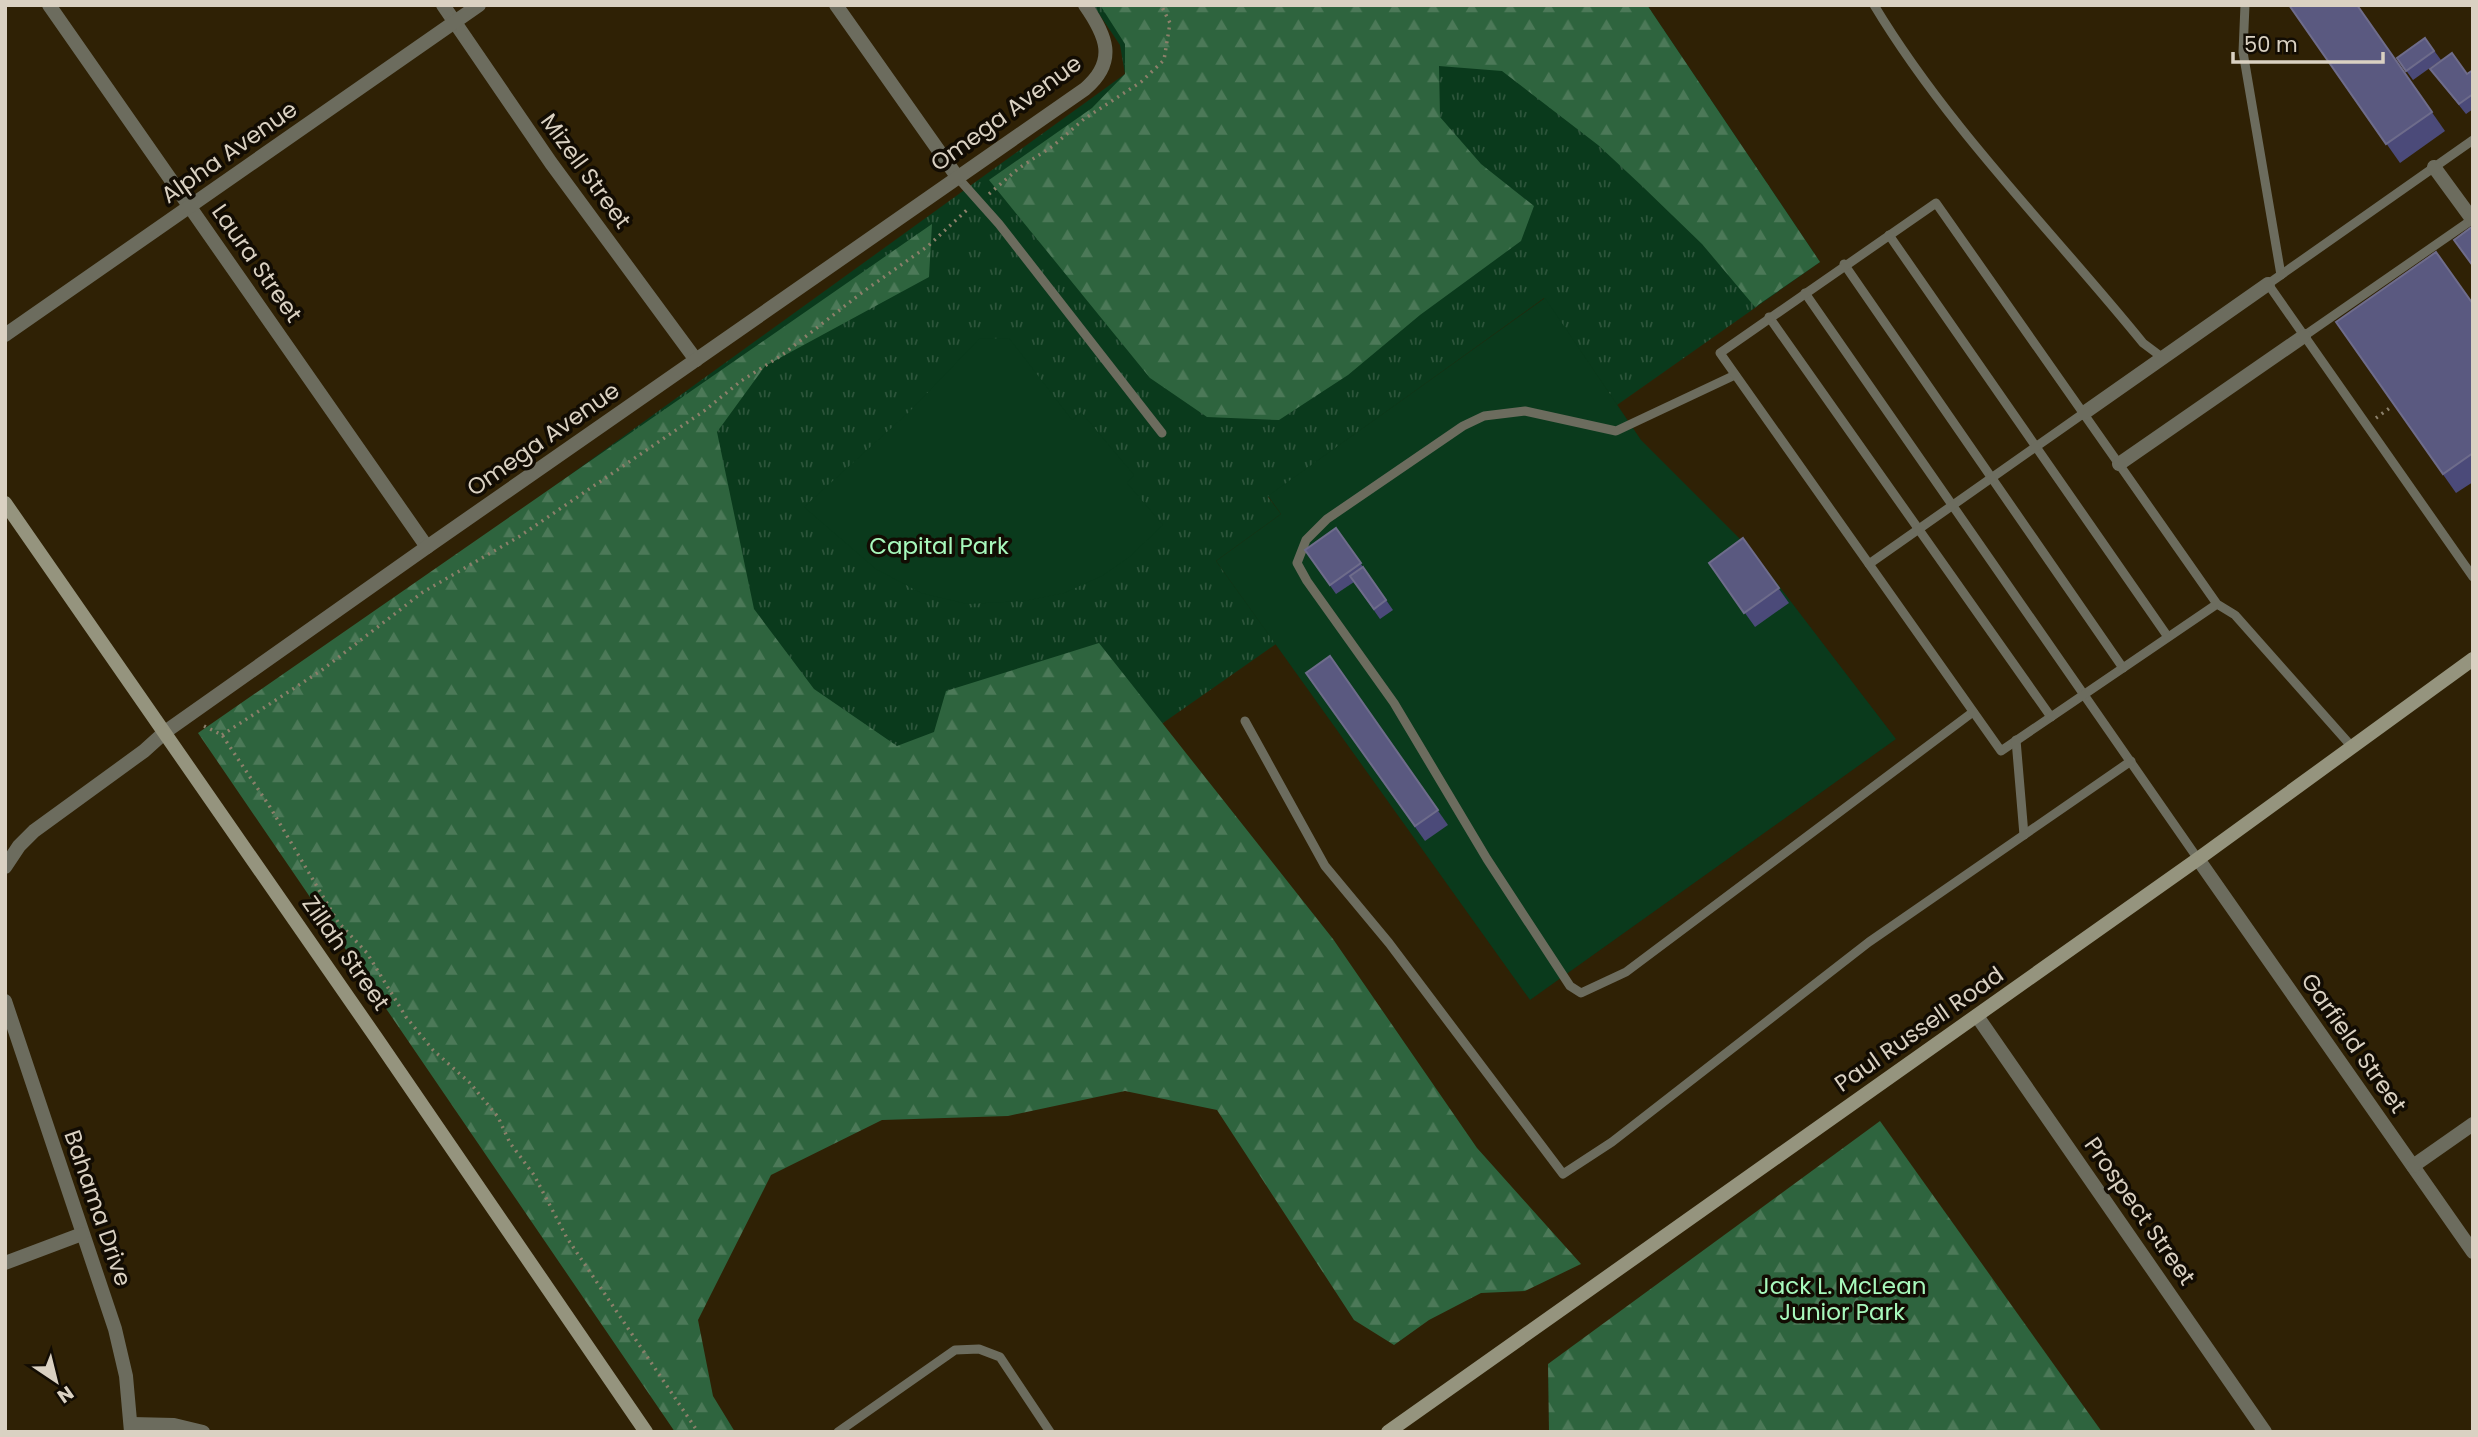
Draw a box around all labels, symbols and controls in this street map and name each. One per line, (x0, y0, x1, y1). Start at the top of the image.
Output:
scale bar (2233, 21, 2384, 65)
text: 50 m (2244, 30, 2298, 59)
street label: Omega Avenue (924, 47, 1088, 179)
street label: Alpha Avenue (155, 93, 303, 211)
street label: Mizell Street (533, 107, 639, 235)
street label: Laura Street (204, 197, 310, 329)
street label: Omega Avenue (460, 374, 626, 504)
park label: Capital Park (869, 530, 1009, 562)
street label: Zillah Street (295, 889, 397, 1017)
street label: Paul Russell Road (1828, 959, 2010, 1099)
street label: Garfield Street (2294, 967, 2414, 1119)
street label: Bahama Drive (56, 1126, 140, 1290)
street label: Prospect Street (2077, 1130, 2203, 1292)
park label: Jack L. McLean Junior Park (1758, 1270, 1926, 1328)
north arrow (21, 1346, 91, 1416)
text: N (52, 1379, 79, 1410)

